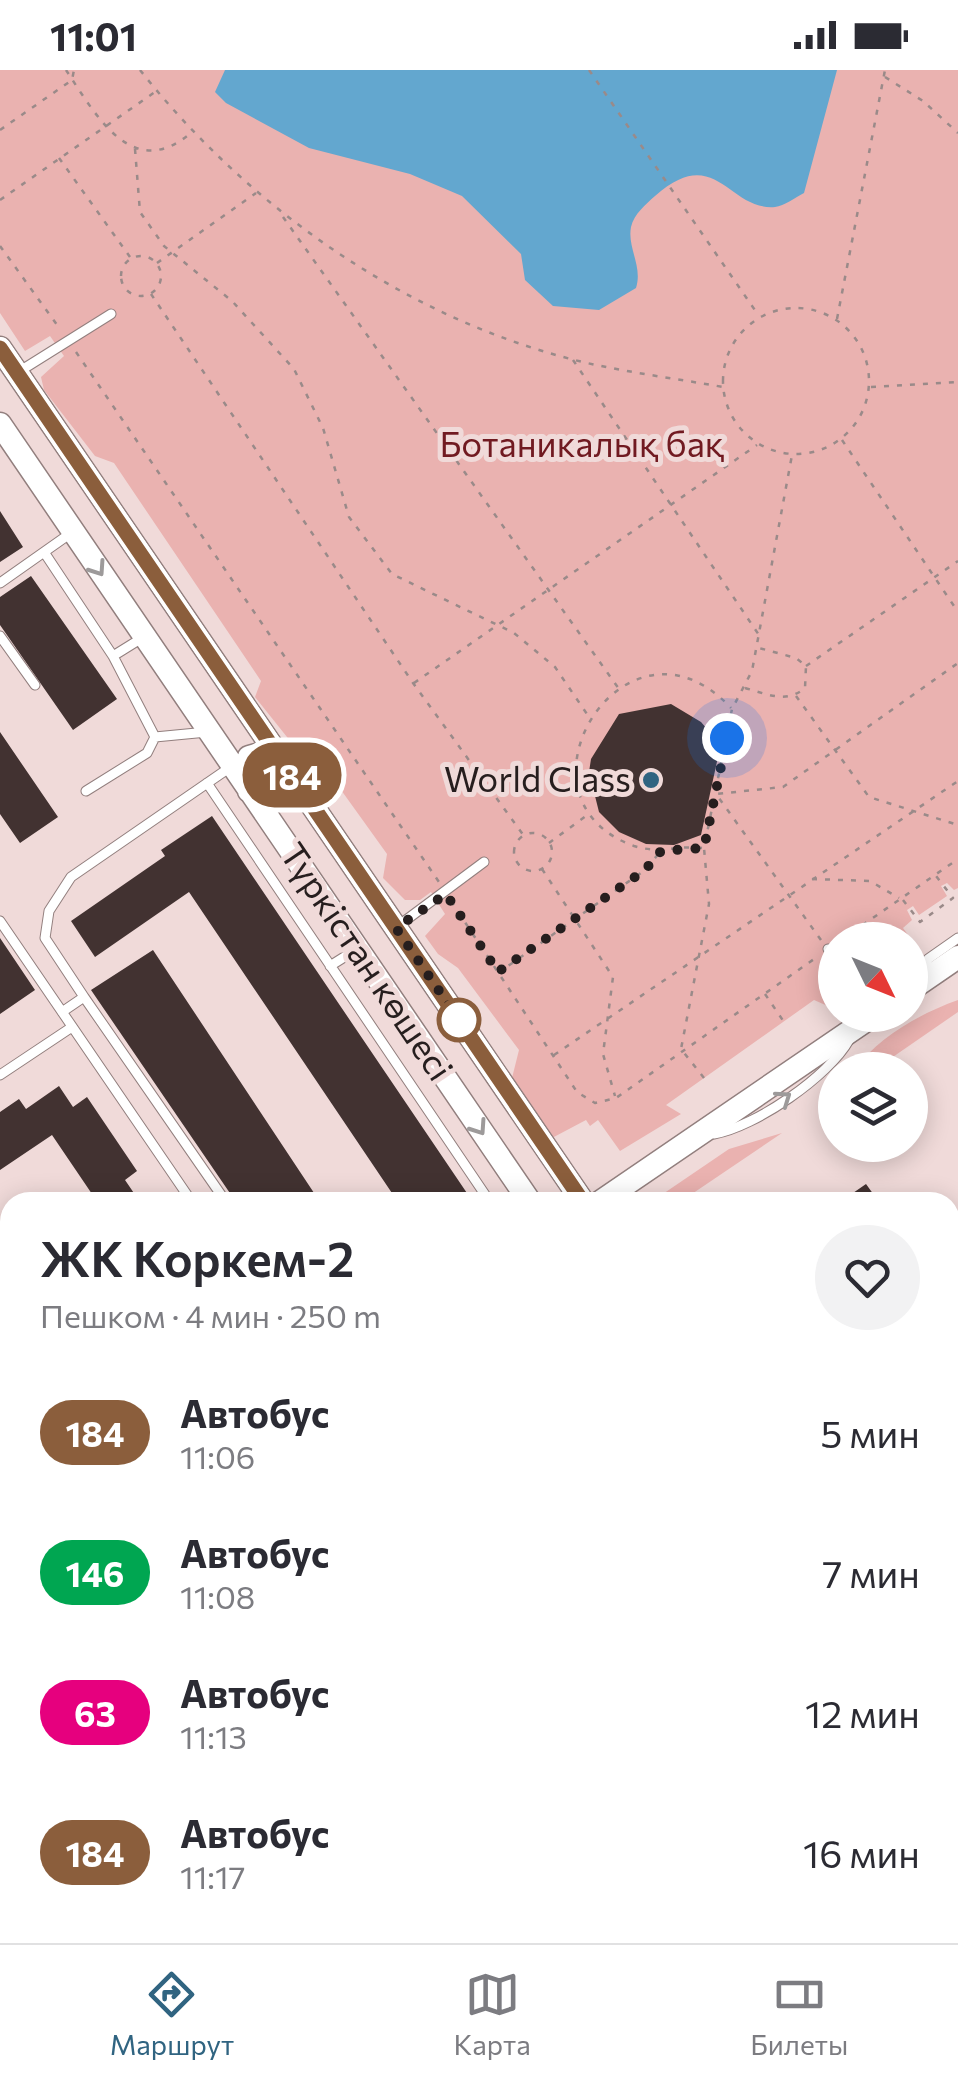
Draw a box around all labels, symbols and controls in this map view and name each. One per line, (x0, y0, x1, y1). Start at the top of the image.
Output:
text: 11:01 (50, 12, 137, 59)
park label: Ботаникалық бақ (439, 421, 725, 464)
one-way arrow (86, 557, 104, 576)
your location (702, 713, 752, 763)
line badge: 184 (234, 742, 350, 808)
text: 184 (263, 754, 321, 797)
place label: World Class (444, 756, 631, 799)
marker: World Class (640, 769, 662, 791)
street label: Түркістан көшесі (273, 834, 463, 1088)
north arrow (818, 922, 928, 1032)
map controls (818, 922, 928, 1162)
unlabelled marker (438, 999, 480, 1041)
button: layers (818, 1052, 928, 1162)
one-way arrow (772, 1092, 791, 1110)
one-way arrow (467, 1118, 486, 1136)
button: heart (815, 1225, 920, 1330)
text: ЖК Коркем-2 (40, 1228, 354, 1287)
text: Пешком · 4 мин · 250 m (40, 1295, 381, 1335)
text: Автобус (180, 1389, 330, 1436)
text: 5 мин (820, 1409, 920, 1456)
text: 184 (66, 1411, 124, 1454)
text: 11:06 (180, 1436, 255, 1476)
text: Автобус (180, 1529, 330, 1576)
text: 7 мин (822, 1549, 920, 1596)
text: 146 (66, 1551, 124, 1594)
text: 11:08 (180, 1576, 255, 1616)
text: Автобус (180, 1669, 330, 1716)
text: 12 мин (805, 1689, 920, 1736)
text: 63 (74, 1691, 116, 1734)
text: 11:13 (180, 1716, 247, 1756)
text: Автобус (180, 1809, 330, 1856)
text: 16 мин (803, 1829, 920, 1876)
text: 184 (66, 1831, 124, 1874)
text: 11:17 (180, 1856, 246, 1896)
tab: Маршрут (110, 1967, 234, 2061)
tab: Карта (454, 1967, 531, 2061)
tab: Билеты (750, 1967, 848, 2061)

